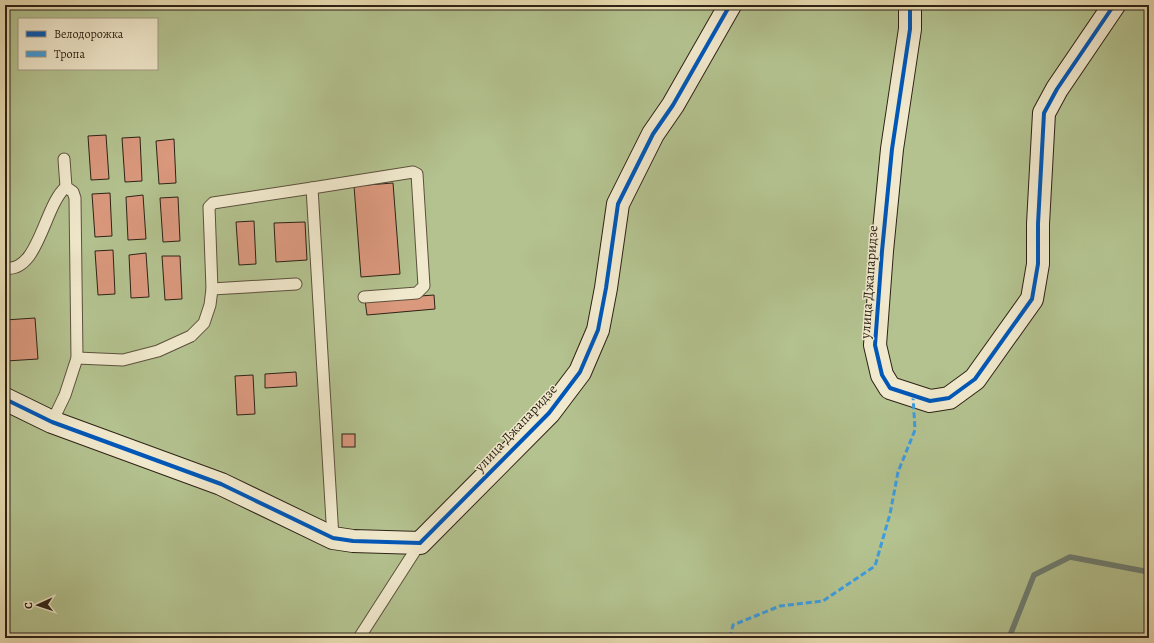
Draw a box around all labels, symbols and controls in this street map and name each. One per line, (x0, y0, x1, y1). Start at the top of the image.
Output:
legend (18, 18, 158, 70)
text: Велодорожка (54, 26, 124, 42)
text: Тропа (54, 46, 85, 62)
street label: улица Джапаридзе (855, 225, 882, 340)
street label: улица Джапаридзе (470, 380, 562, 477)
north arrow (18, 585, 58, 625)
text: С (21, 602, 36, 609)

